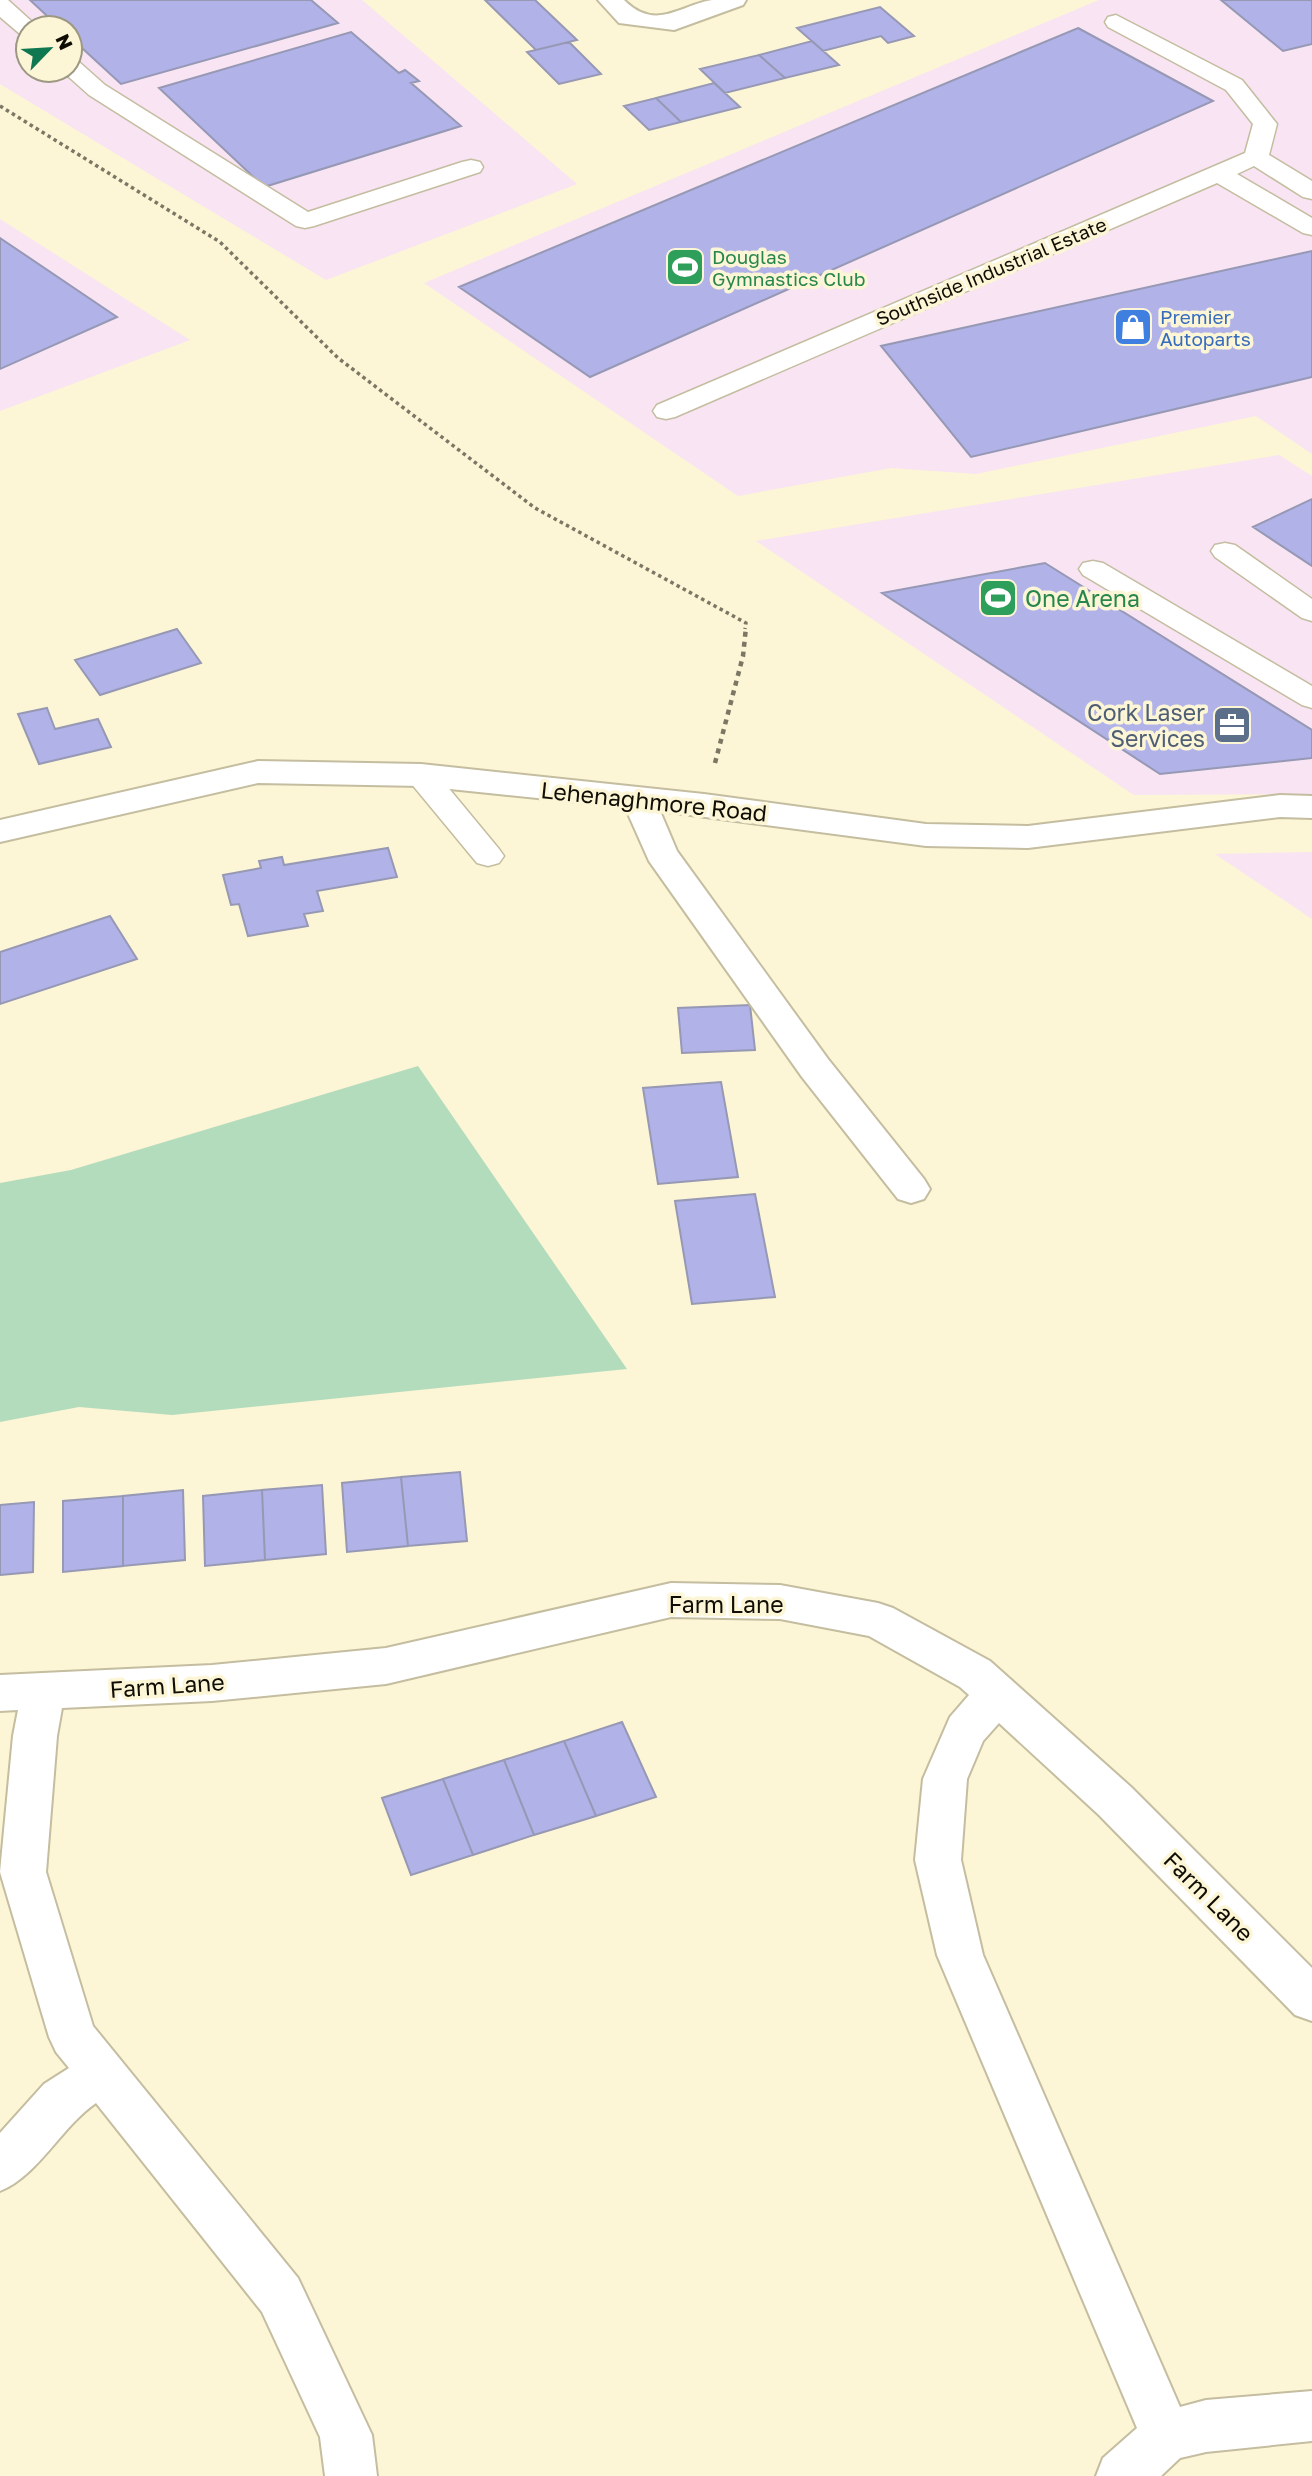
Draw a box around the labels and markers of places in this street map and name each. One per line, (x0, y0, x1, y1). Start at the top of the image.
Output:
place label: Douglas Gymnastics Club (712, 245, 865, 290)
sports icon: Douglas Gymnastics Club (664, 246, 706, 288)
place label: Premier Autoparts (1160, 305, 1251, 350)
shop icon: Premier Autoparts (1112, 306, 1154, 348)
sports icon: One Arena (977, 577, 1019, 619)
place label: One Arena (1025, 584, 1140, 612)
place label: Cork Laser Services (1087, 698, 1205, 752)
office icon: Cork Laser Services (1211, 704, 1253, 746)

